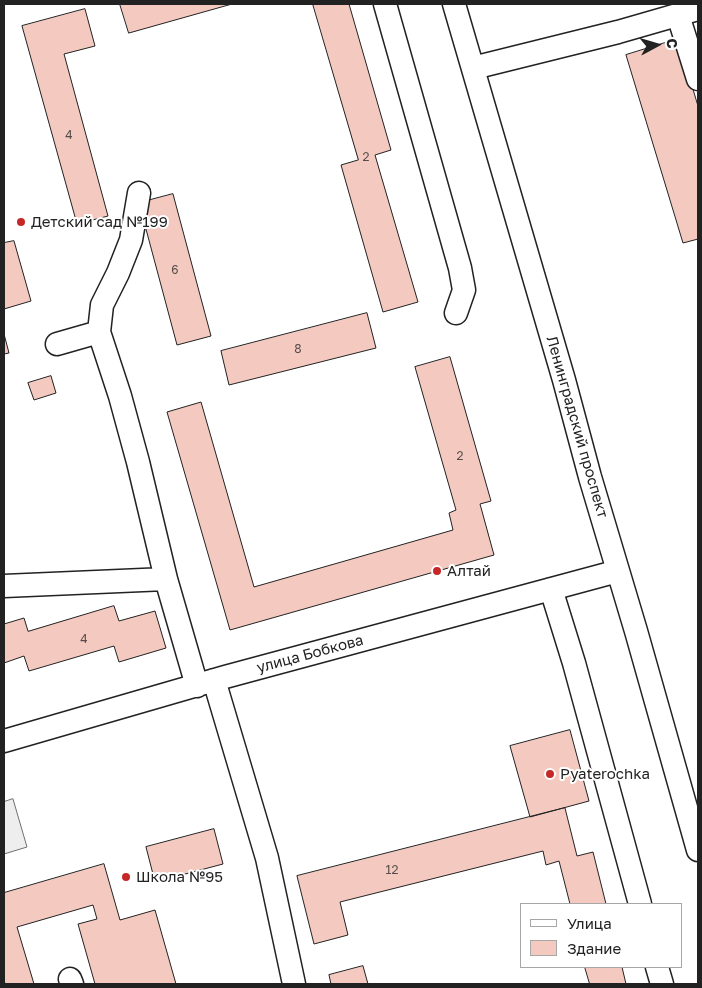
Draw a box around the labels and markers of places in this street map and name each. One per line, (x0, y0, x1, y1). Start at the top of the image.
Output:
place label: Детский сад №199 (31, 213, 168, 231)
marker: Детский сад №199 (15, 216, 27, 228)
place label: Алтай (447, 562, 491, 580)
marker: Алтай (431, 565, 443, 577)
place label: Pyaterochka (560, 765, 650, 783)
marker: Pyaterochka (544, 768, 556, 780)
place label: Школа №95 (136, 868, 223, 886)
marker: Школа №95 (120, 871, 132, 883)

